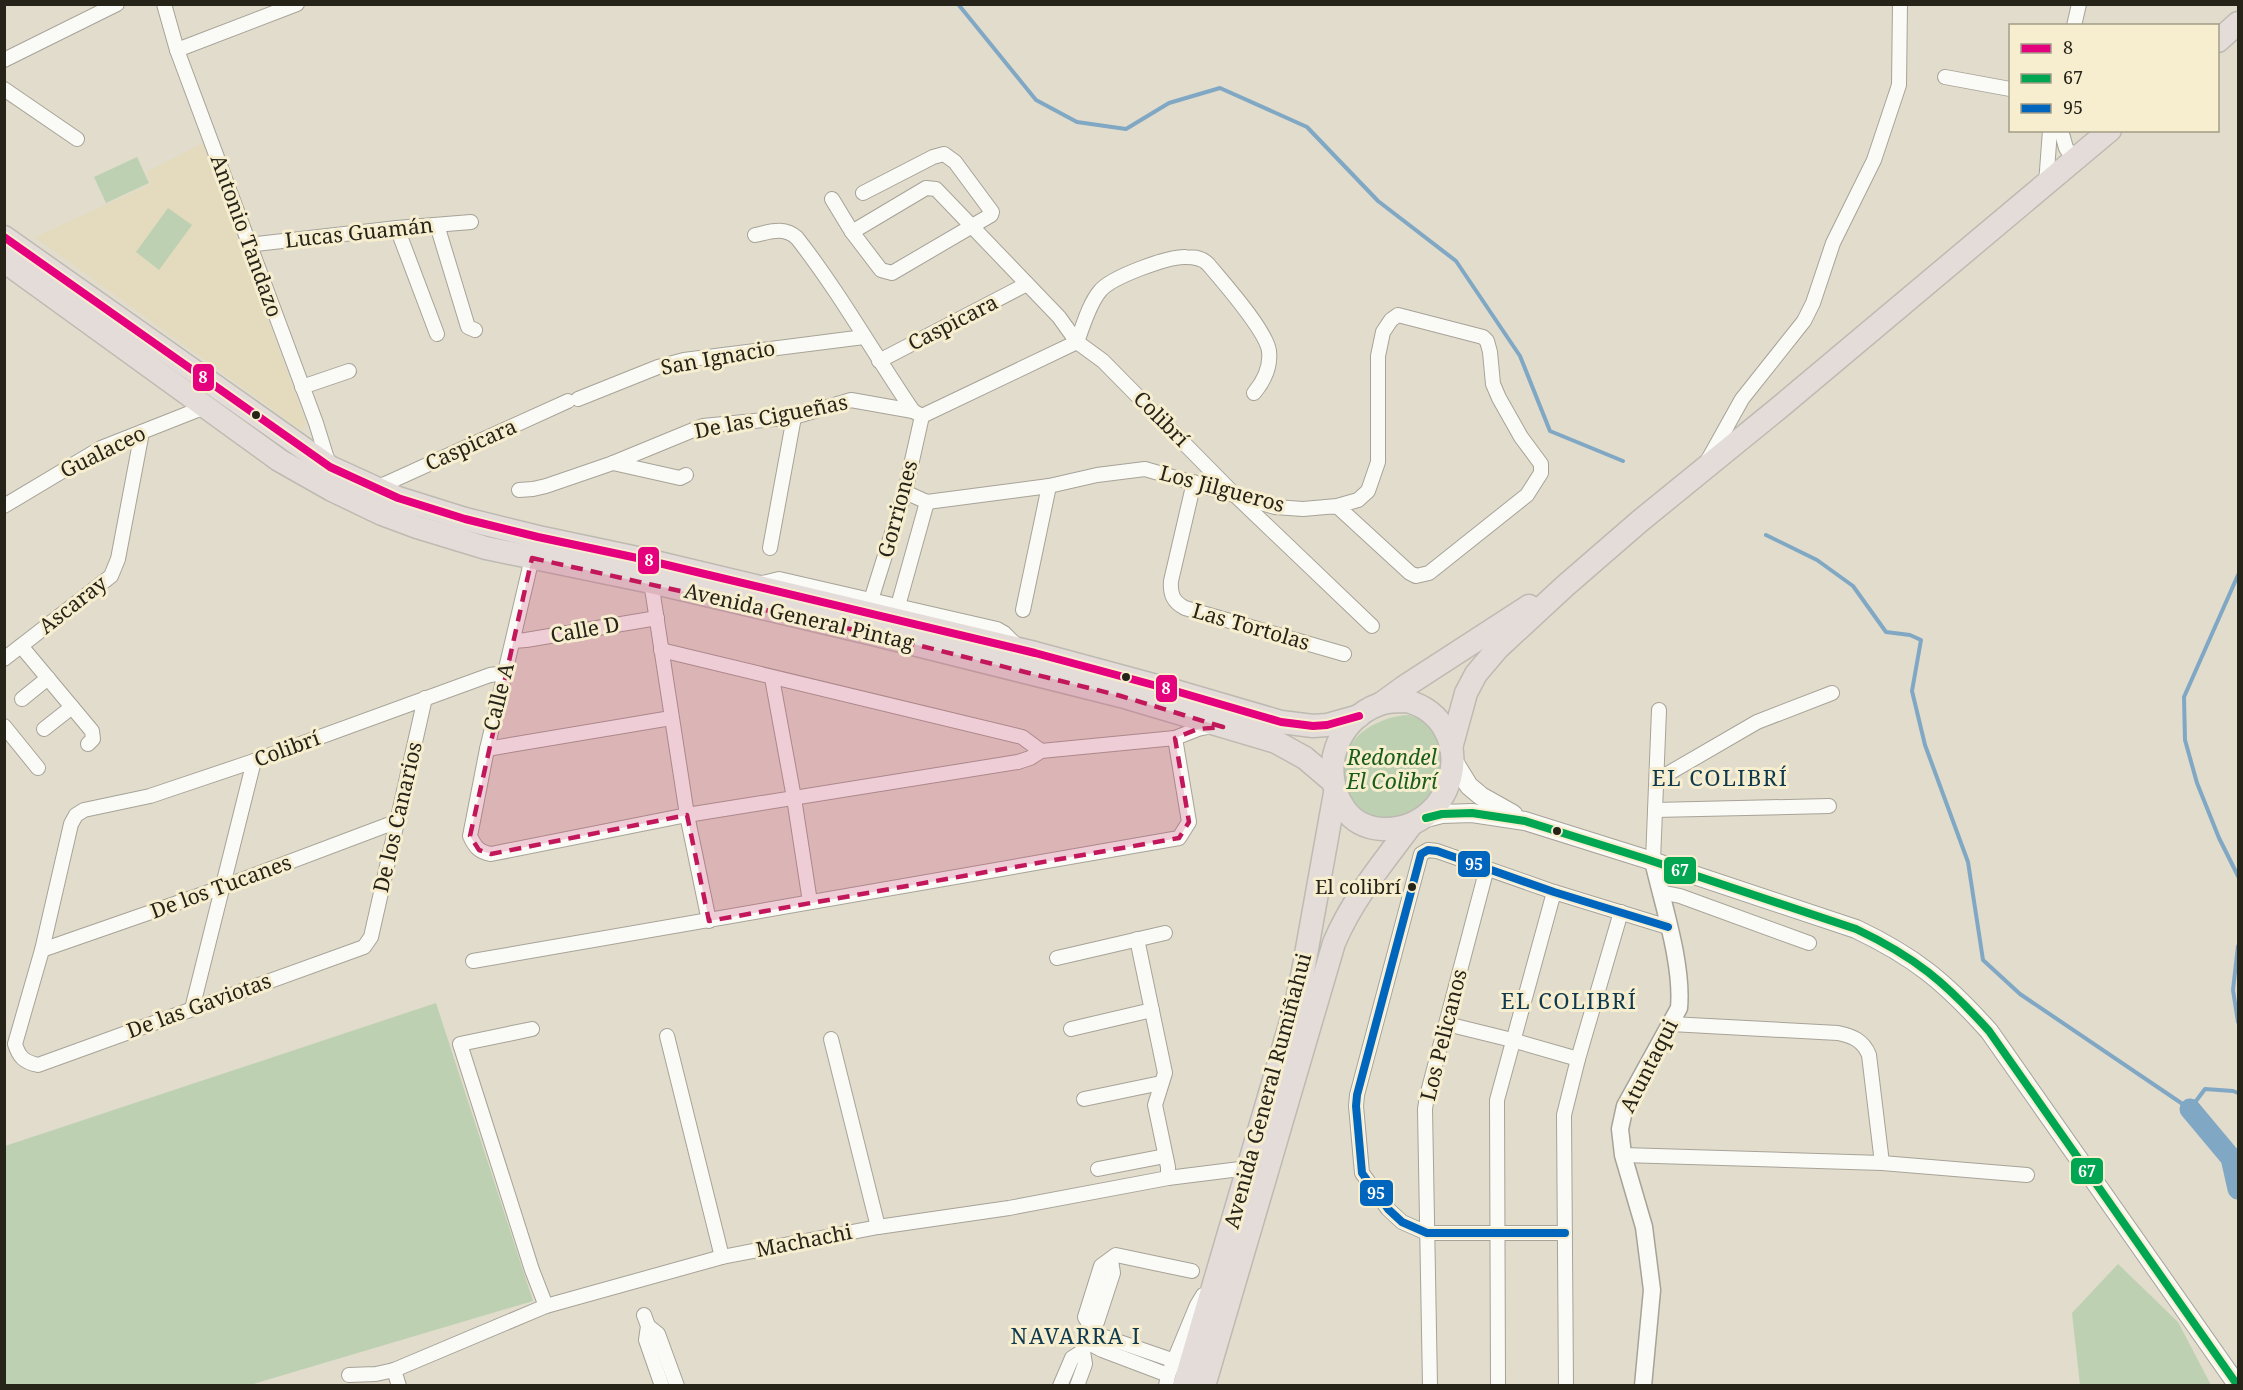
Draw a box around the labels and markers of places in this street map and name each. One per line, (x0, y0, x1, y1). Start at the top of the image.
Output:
unlabelled marker (250, 409, 262, 421)
unlabelled marker (1120, 671, 1132, 683)
unlabelled marker (1551, 825, 1563, 837)
place label: El colibrí (1315, 873, 1402, 900)
marker: El colibrí (1406, 881, 1418, 893)

